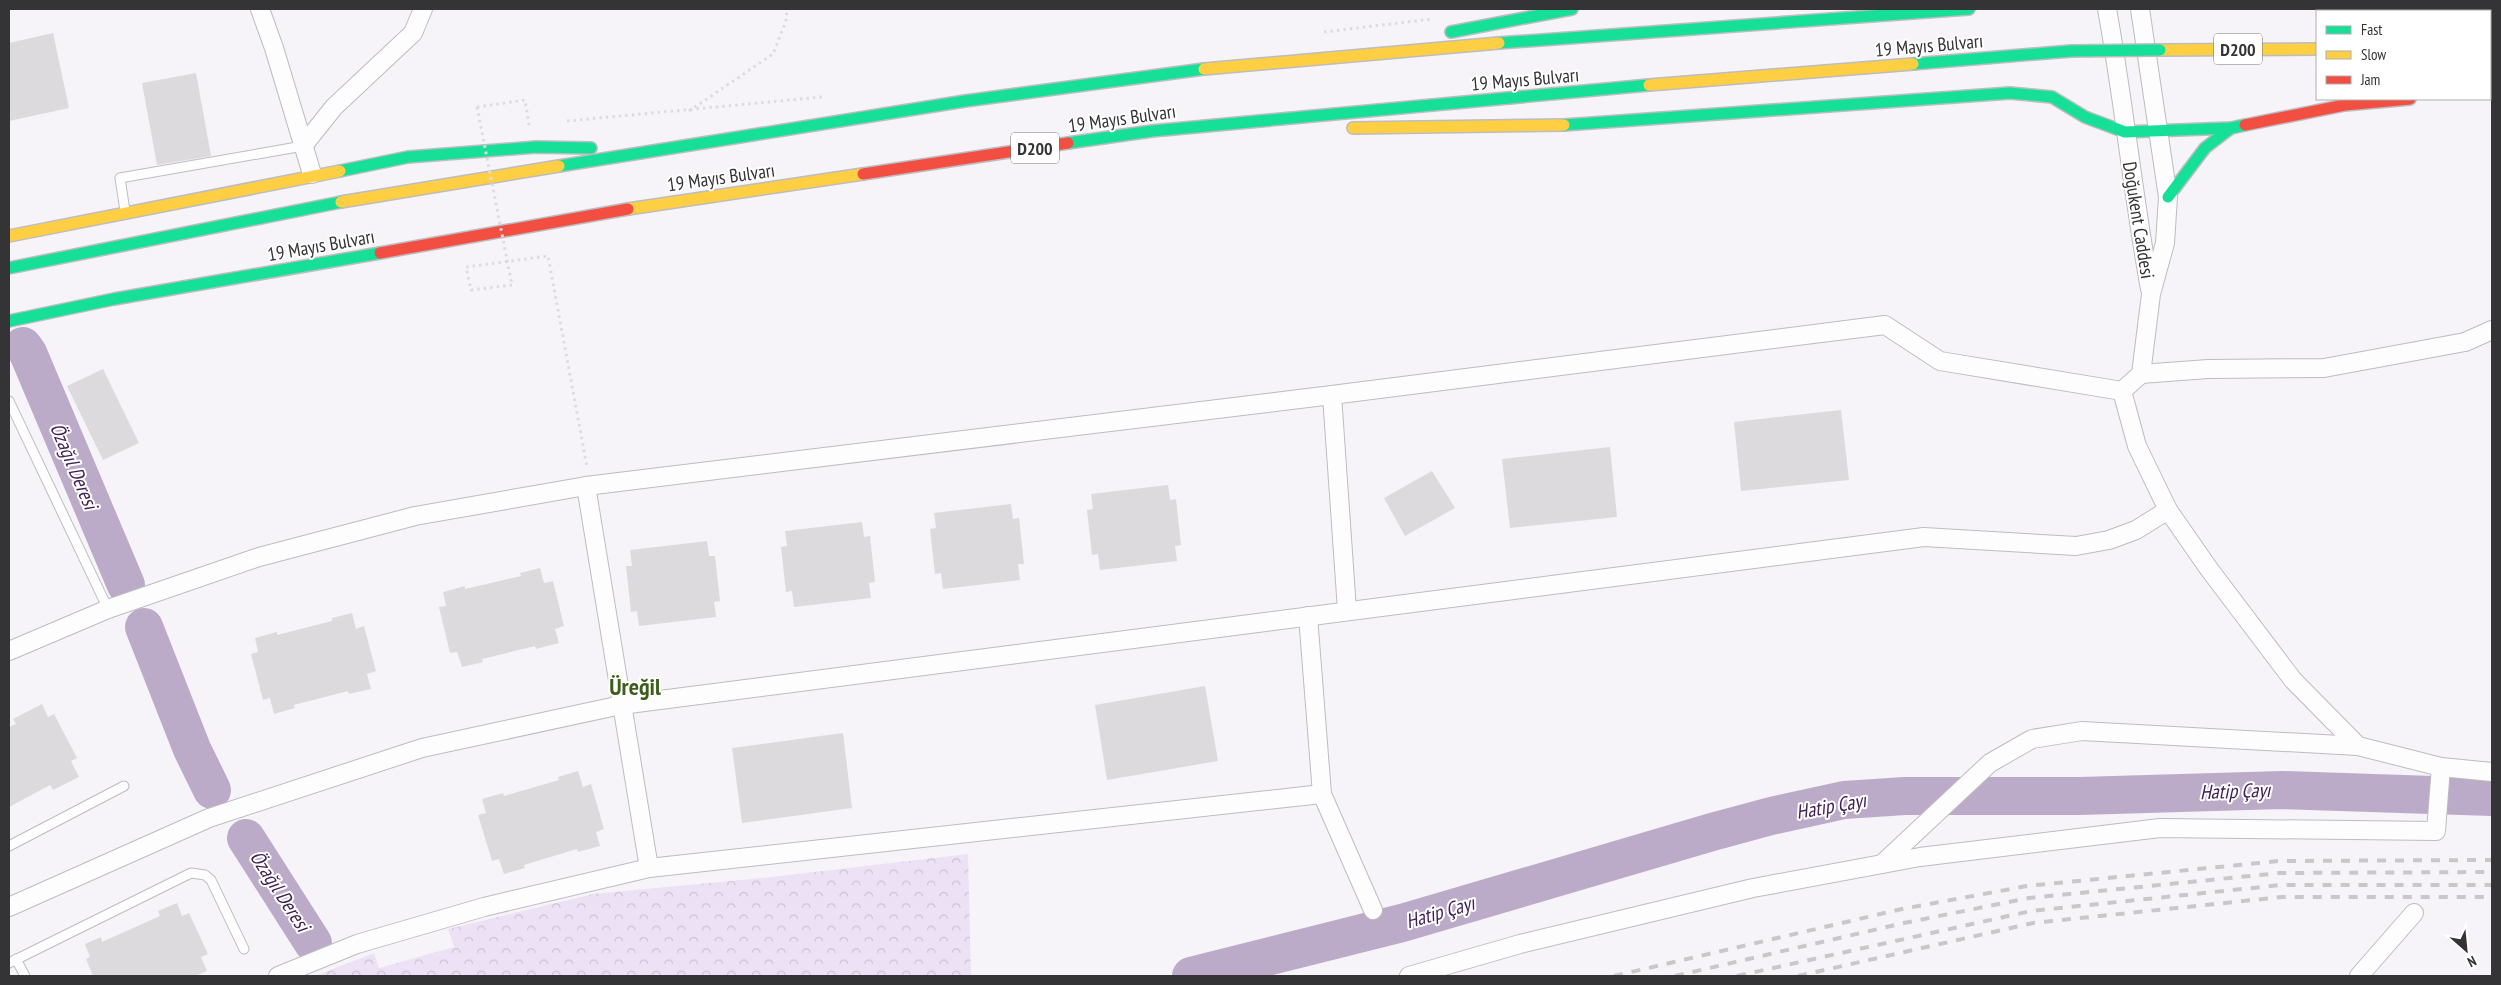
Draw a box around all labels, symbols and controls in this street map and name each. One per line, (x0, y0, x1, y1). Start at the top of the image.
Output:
legend (2316, 10, 2491, 100)
text: Fast (2361, 20, 2382, 39)
street label: 19 Mayıs Bulvarı (1874, 28, 1984, 62)
road number: D200 (2214, 34, 2262, 64)
text: Slow (2361, 45, 2386, 64)
street label: 19 Mayıs Bulvarı (1470, 62, 1580, 96)
text: Jam (2360, 70, 2380, 89)
street label: 19 Mayıs Bulvarı (1067, 99, 1177, 137)
road number: D200 (1011, 132, 1059, 164)
street label: 19 Mayıs Bulvarı (666, 158, 776, 196)
street label: Doğukent Caddesi (2118, 160, 2160, 280)
street label: 19 Mayıs Bulvarı (265, 224, 377, 266)
water label: Özağıl Deresi (44, 419, 105, 516)
district label: Üreğil (609, 671, 661, 702)
water label: Hatip Çayı (2199, 777, 2272, 805)
water label: Hatip Çayı (1794, 787, 1869, 825)
water label: Özağıl Deresi (244, 846, 317, 939)
water label: Hatip Çayı (1403, 889, 1479, 934)
north arrow (2441, 925, 2491, 975)
text: N (2464, 952, 2479, 971)

